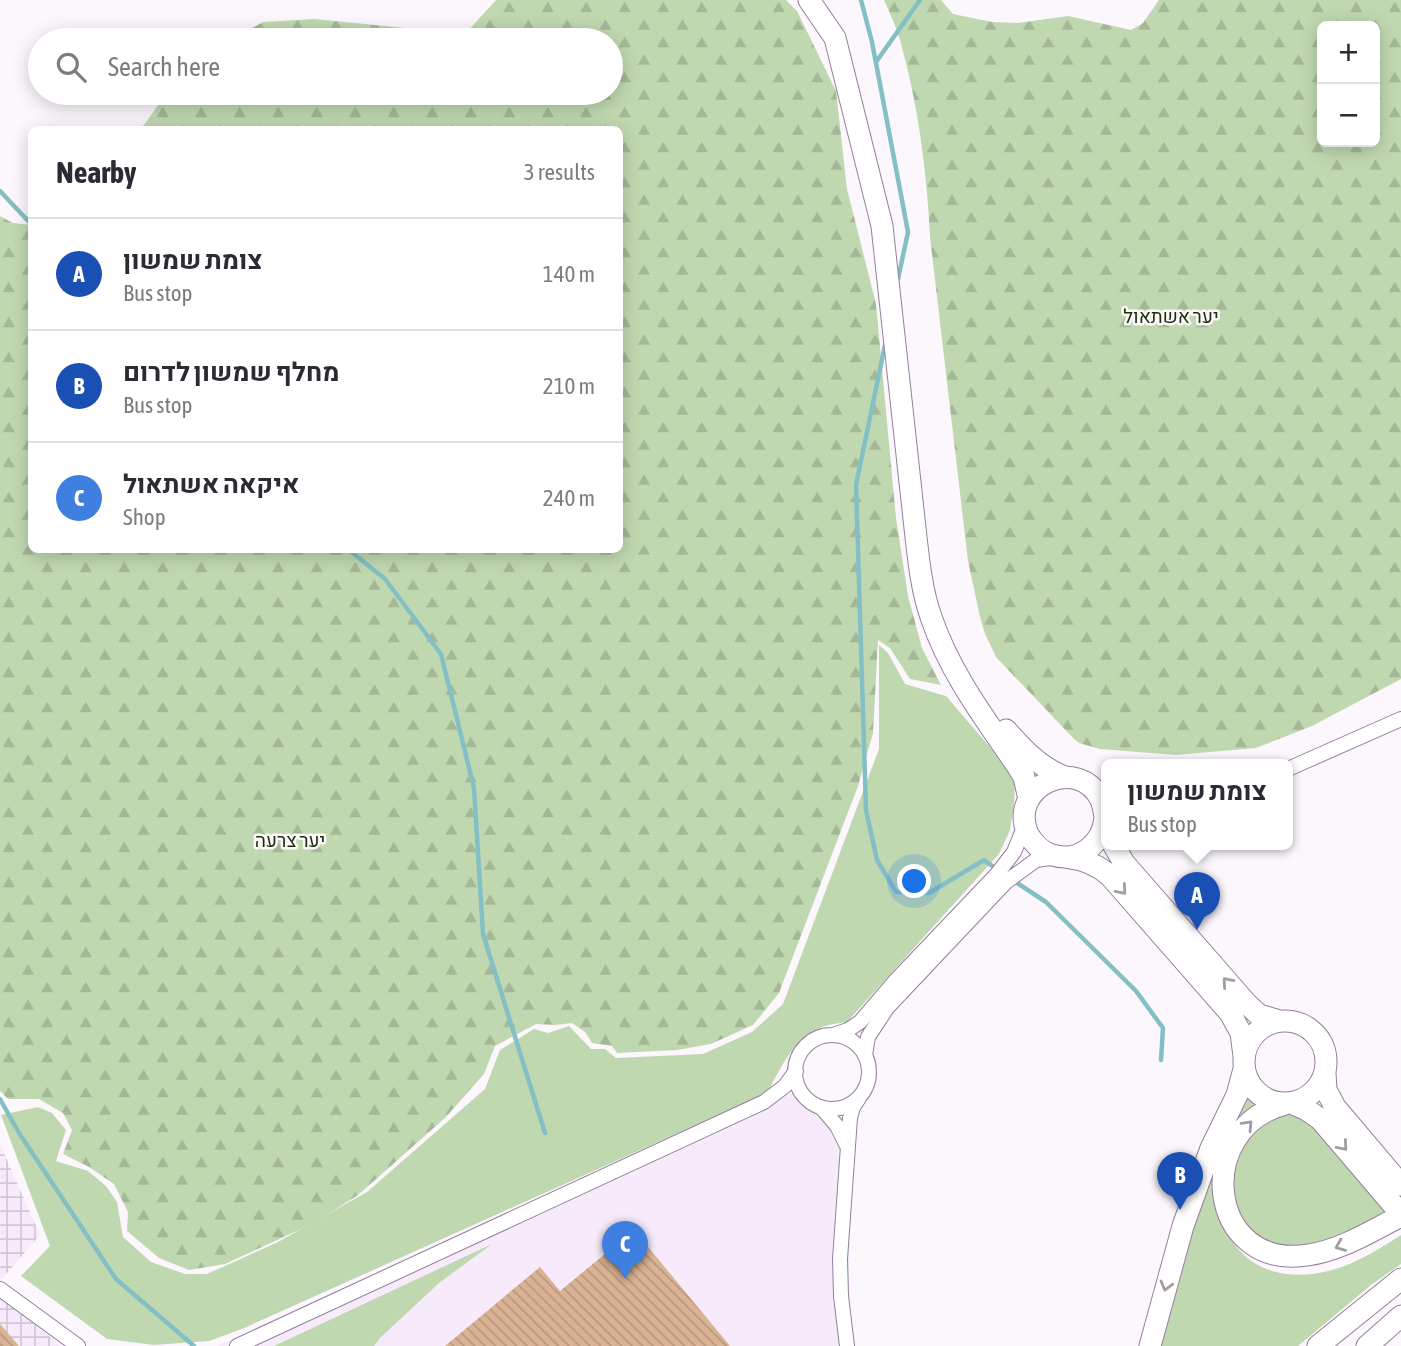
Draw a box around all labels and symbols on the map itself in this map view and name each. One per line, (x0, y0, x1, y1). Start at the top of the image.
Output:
park label: יער אשתאול (1123, 305, 1219, 327)
park label: יער צרעה (255, 829, 325, 851)
your location (897, 864, 931, 898)
pin: A (1174, 872, 1220, 930)
one-way arrow (1114, 881, 1126, 894)
one-way arrow (1223, 977, 1235, 990)
one-way arrow (1240, 1120, 1253, 1133)
one-way arrow (1335, 1137, 1347, 1150)
pin: B (1157, 1152, 1203, 1210)
pin: C (602, 1221, 648, 1279)
one-way arrow (1335, 1238, 1347, 1252)
one-way arrow (1160, 1280, 1174, 1292)

